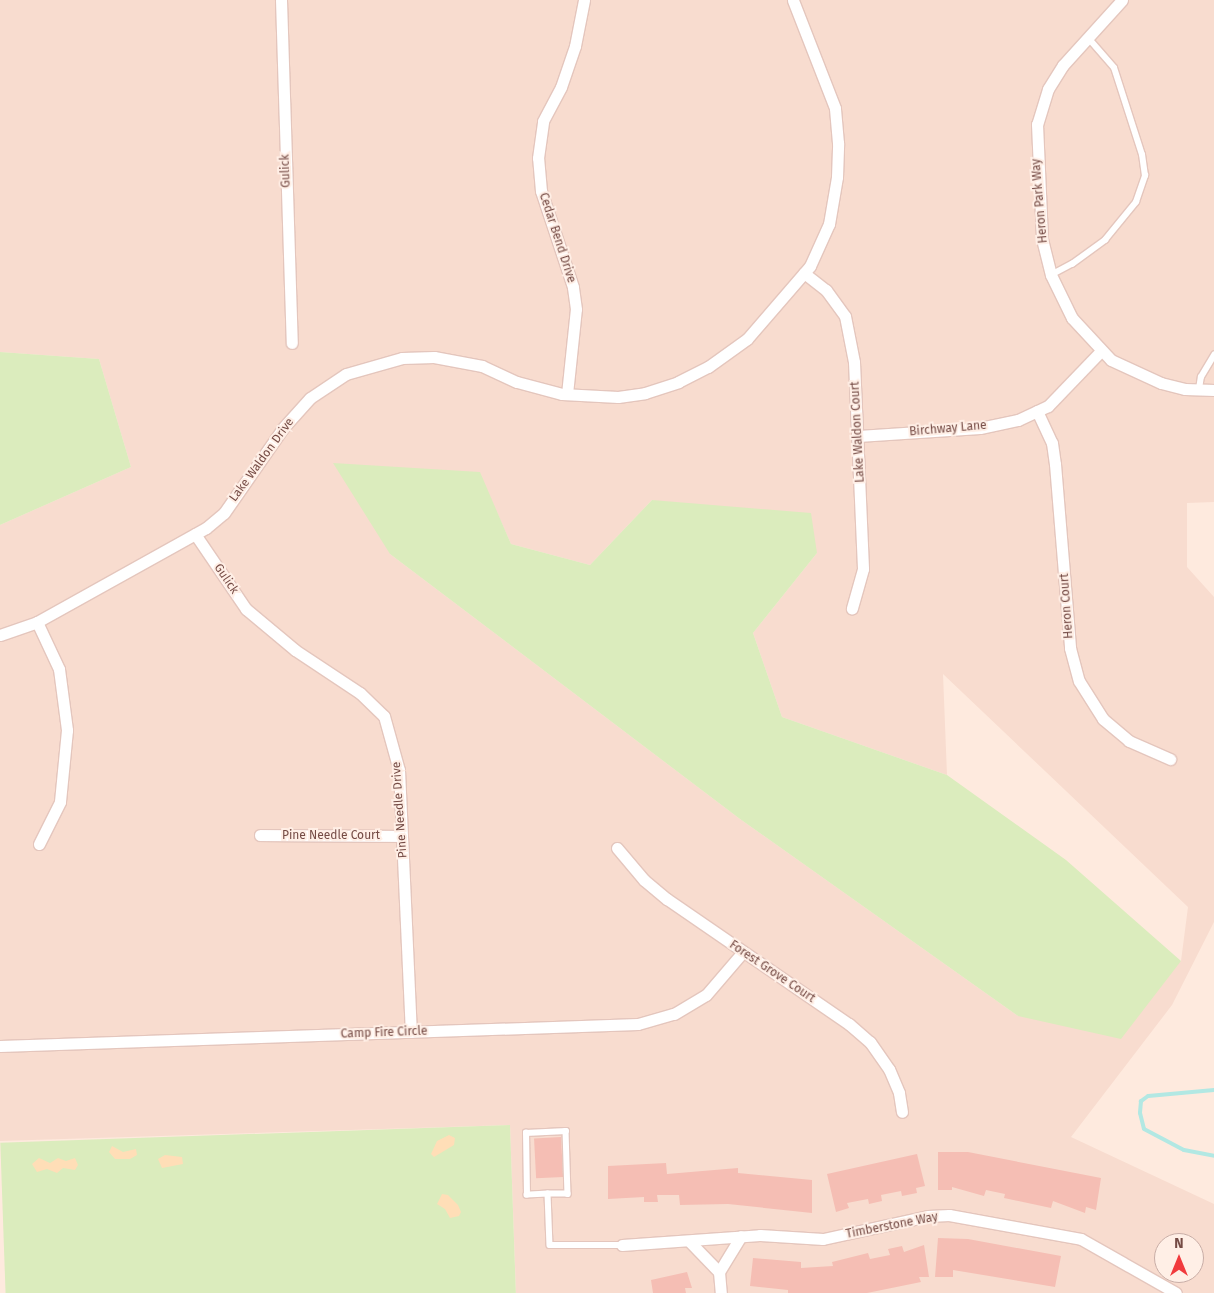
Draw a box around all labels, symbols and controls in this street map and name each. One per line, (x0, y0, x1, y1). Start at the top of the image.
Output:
street label: Gulick (278, 154, 294, 188)
street label: Heron Park Way (1029, 158, 1051, 244)
street label: Cedar Bend Drive (536, 191, 578, 285)
street label: Lake Waldon Court (848, 381, 868, 483)
street label: Lake Waldon Drive (227, 415, 297, 505)
street label: Birchway Lane (909, 418, 987, 440)
street label: Gulick (211, 561, 241, 597)
street label: Heron Court (1058, 573, 1076, 639)
street label: Pine Needle Drive (389, 761, 411, 859)
street label: Pine Needle Court (282, 829, 380, 843)
street label: Forest Grove Court (726, 938, 818, 1006)
street label: Camp Fire Circle (340, 1024, 428, 1042)
street label: Timberstone Way (845, 1210, 939, 1242)
north arrow (1154, 1233, 1204, 1283)
text: N (1174, 1235, 1184, 1252)

